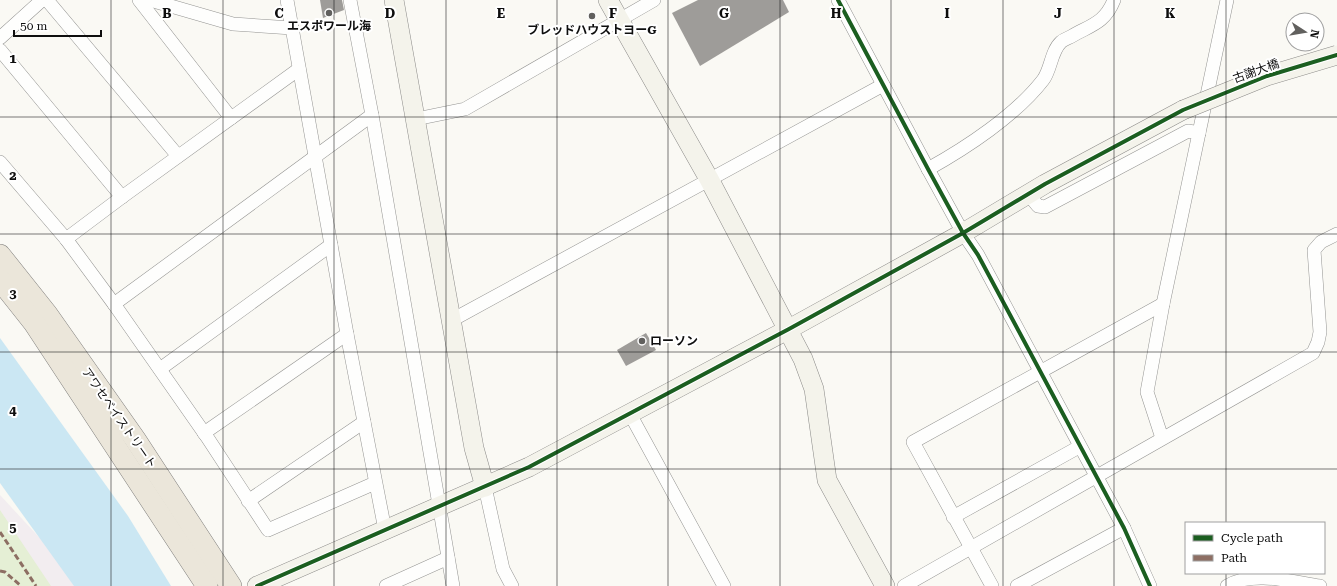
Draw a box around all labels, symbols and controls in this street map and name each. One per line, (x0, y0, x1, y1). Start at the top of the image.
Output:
text: B (162, 6, 172, 21)
text: C (274, 6, 284, 21)
text: D (385, 6, 395, 21)
text: E (497, 6, 505, 21)
text: F (609, 6, 617, 21)
text: G (719, 6, 729, 21)
text: H (831, 6, 842, 21)
text: I (944, 6, 950, 21)
text: J (1054, 6, 1062, 21)
text: K (1165, 6, 1176, 21)
marker: エスポワール海 (324, 8, 334, 18)
marker: ブレッドハウストヨーG (587, 11, 597, 21)
scale bar (14, 12, 101, 38)
north arrow (1285, 12, 1325, 52)
text: 50 m (20, 19, 47, 33)
place label: エスポワール海 (287, 19, 371, 33)
place label: ブレッドハウストヨーG (527, 23, 657, 37)
text: N (1307, 28, 1322, 40)
text: 1 (9, 51, 17, 66)
street label: 古謝大橋 (1231, 56, 1281, 86)
text: 2 (9, 168, 17, 183)
text: 3 (9, 286, 17, 301)
place label: ローソン (650, 334, 698, 348)
marker: ローソン (637, 336, 647, 346)
street label: アワセベイストリート (79, 365, 159, 471)
text: 4 (9, 403, 17, 418)
text: 5 (9, 520, 17, 535)
legend (1185, 522, 1325, 574)
text: Cycle path (1221, 531, 1283, 545)
text: Path (1221, 551, 1247, 565)

